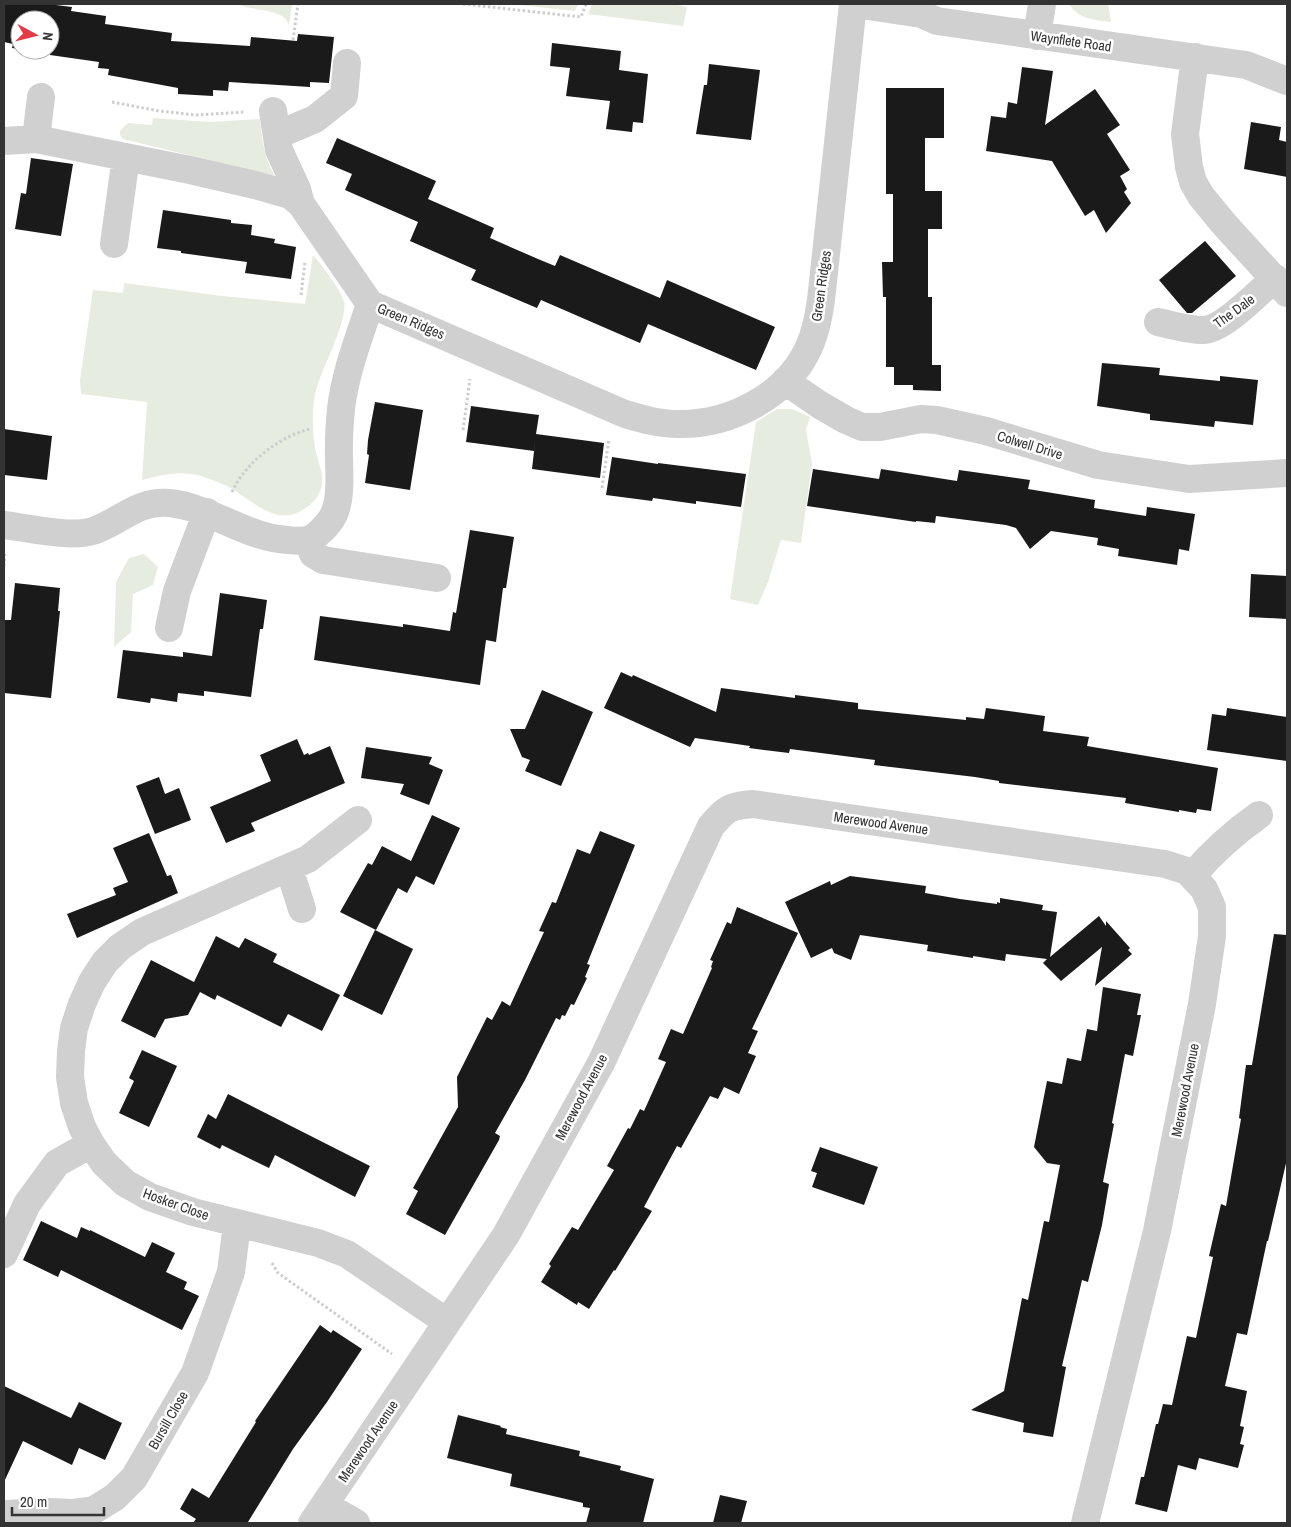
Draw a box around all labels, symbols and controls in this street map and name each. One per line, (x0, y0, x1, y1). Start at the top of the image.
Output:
north arrow (10, 10, 60, 60)
street label: Waynflete Road (1030, 26, 1112, 56)
text: N (38, 31, 57, 42)
street label: Green Ridges (807, 249, 835, 323)
street label: The Dale (1210, 290, 1258, 332)
street label: Green Ridges (375, 299, 448, 343)
street label: Colwell Drive (995, 427, 1065, 463)
street label: Merewood Avenue (833, 807, 929, 839)
street label: Merewood Avenue (1167, 1042, 1203, 1138)
street label: Merewood Avenue (551, 1051, 611, 1143)
street label: Hosker Close (141, 1184, 211, 1224)
street label: Bursill Close (144, 1388, 192, 1452)
street label: Merewood Avenue (334, 1397, 402, 1485)
scale bar (12, 1484, 105, 1516)
text: 20 m (20, 1491, 47, 1512)

